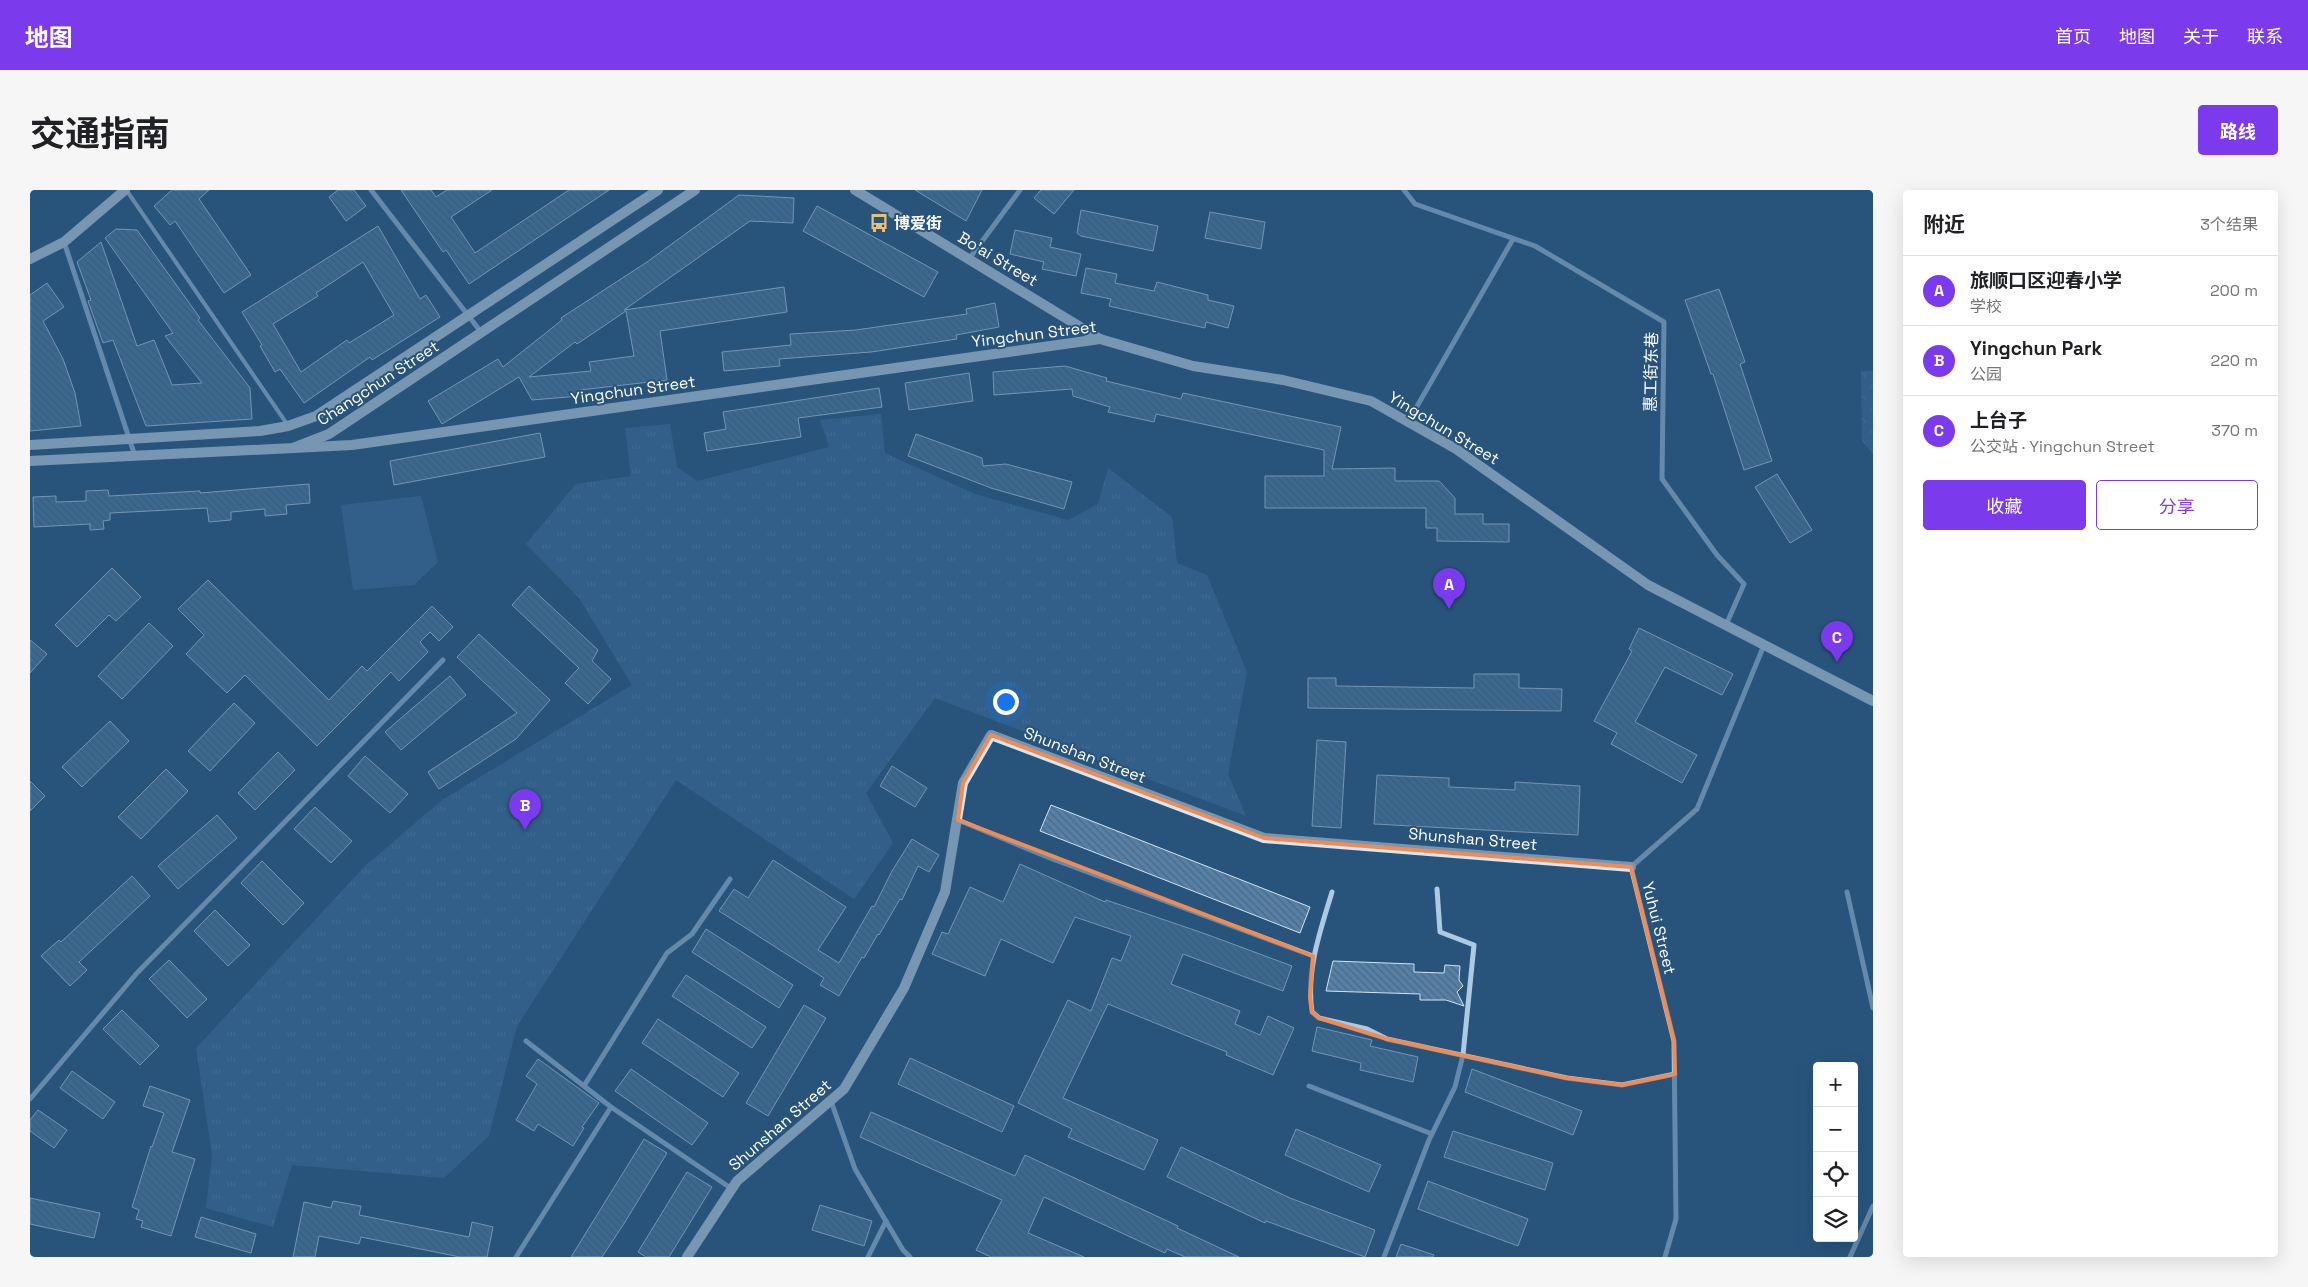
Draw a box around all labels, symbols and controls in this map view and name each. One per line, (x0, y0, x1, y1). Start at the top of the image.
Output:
text: 地图 (25, 22, 73, 53)
text: 首页 (2055, 25, 2091, 48)
text: 地图 (2119, 25, 2155, 48)
text: 关于 (2183, 25, 2219, 48)
text: 联系 (2247, 25, 2283, 48)
button: 路线 (2198, 105, 2278, 155)
text: 交通指南 (30, 112, 170, 156)
text: 附近 (1923, 211, 1965, 238)
bus stop icon: 博爱街 (868, 212, 890, 234)
place label: 博爱街 (894, 213, 942, 234)
text: 3个结果 (2200, 214, 2258, 235)
street label: Bo'ai Street (954, 227, 1042, 291)
text: 旅顺口区迎春小学 (1970, 268, 2122, 293)
text: A (1934, 280, 1944, 301)
text: 200 m (2210, 280, 2258, 301)
text: 学校 (1970, 296, 2002, 317)
street label: Yingchun Street (970, 316, 1098, 352)
street label: 惠工街东巷 (1640, 332, 1662, 412)
street label: Changchun Street (313, 336, 443, 430)
text: Yingchun Park (1970, 336, 2102, 361)
text: B (1934, 350, 1944, 371)
text: 220 m (2211, 350, 2258, 371)
text: 公园 (1970, 364, 2002, 385)
street label: Yingchun Street (569, 371, 697, 409)
street label: Yingchun Street (1385, 387, 1503, 469)
text: 上台子 (1970, 408, 2027, 433)
text: C (1934, 420, 1944, 441)
text: 370 m (2211, 420, 2258, 441)
text: 公交站 · Yingchun Street (1970, 436, 2155, 457)
button: 收藏 (1923, 480, 2086, 530)
button: 分享 (2096, 480, 2258, 530)
pin: A (1433, 568, 1465, 609)
pin: C (1821, 621, 1853, 662)
your location (993, 689, 1019, 715)
street label: Shunshan Street (1021, 722, 1149, 788)
pin: B (509, 789, 541, 830)
street label: Shunshan Street (1408, 823, 1538, 855)
street label: Yuhui Street (1637, 879, 1681, 977)
map controls (1813, 1062, 1858, 1242)
button: + (1813, 1062, 1858, 1107)
street label: Shunshan Street (724, 1075, 836, 1175)
button: − (1813, 1107, 1858, 1152)
button: locate (1813, 1152, 1858, 1197)
button: layers (1813, 1197, 1858, 1242)

